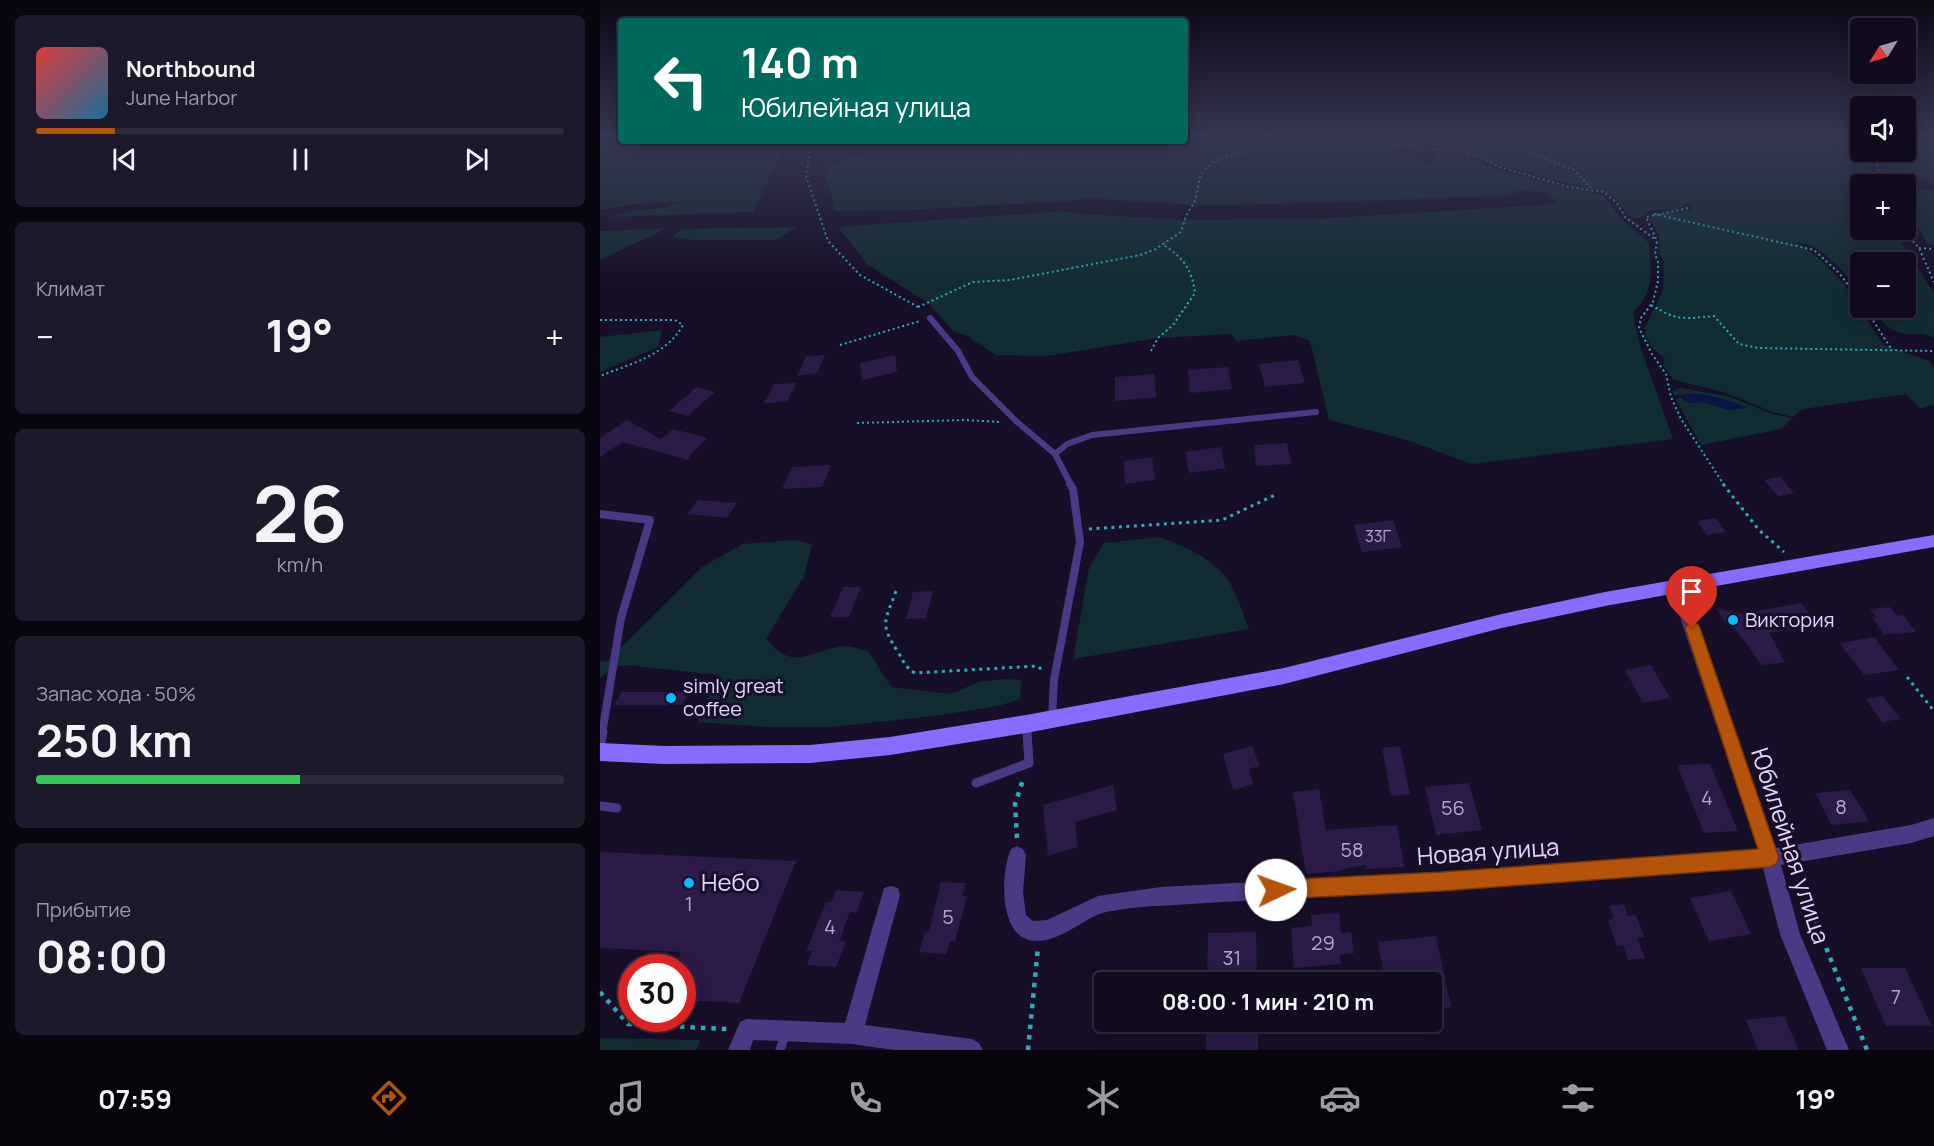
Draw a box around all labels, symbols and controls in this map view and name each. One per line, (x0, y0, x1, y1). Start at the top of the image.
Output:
north arrow (1850, 18, 1916, 84)
map controls (1850, 18, 1916, 318)
text: 140 m (741, 33, 859, 91)
icon: left (642, 42, 720, 120)
text: Northbound (126, 54, 256, 84)
text: June Harbor (126, 84, 238, 111)
text: Юбилейная улица (741, 88, 971, 125)
button: sound (1850, 96, 1916, 162)
icon: previous (108, 143, 141, 176)
icon: pause (284, 143, 317, 176)
icon: next (460, 143, 493, 176)
button: + (1850, 174, 1916, 240)
button: − (1850, 252, 1916, 318)
text: Климат (36, 275, 105, 302)
text: 19° (265, 304, 333, 366)
text: − (36, 314, 54, 359)
text: + (545, 314, 564, 359)
text: 26 (253, 459, 347, 565)
house number: 33Г (1365, 525, 1392, 547)
text: km/h (277, 551, 323, 578)
pin (1666, 566, 1717, 628)
icon: arrive (1675, 575, 1708, 608)
place label: Виктория (1745, 606, 1835, 633)
marker: Виктория (1726, 613, 1740, 627)
place label: simly great coffee (683, 672, 784, 722)
text: Запас хода · 50% (36, 680, 196, 707)
marker: simly great coffee (664, 691, 678, 705)
text: 250 km (36, 709, 192, 771)
street label: Юбилейная улица (1744, 743, 1839, 948)
house number: 4 (1701, 784, 1713, 811)
house number: 8 (1835, 793, 1847, 820)
house number: 56 (1441, 794, 1465, 821)
street label: Новая улица (1416, 829, 1560, 872)
house number: 58 (1340, 836, 1364, 863)
position arrow (1244, 858, 1308, 922)
place label: Небо (701, 865, 760, 898)
marker: Небо (682, 876, 696, 890)
house number: 1 (685, 890, 693, 917)
text: Прибытие (36, 896, 131, 923)
house number: 5 (942, 903, 954, 930)
house number: 4 (824, 913, 836, 940)
text: 08:00 (36, 925, 168, 987)
house number: 29 (1311, 929, 1335, 956)
house number: 31 (1223, 944, 1241, 971)
speed limit sign: 30 (618, 954, 696, 1032)
house number: 7 (1891, 983, 1901, 1010)
text: 08:00 · 1 мин · 210 m (1162, 987, 1374, 1017)
icon: directions (368, 1077, 410, 1119)
icon: music (606, 1077, 648, 1119)
icon: phone (844, 1077, 886, 1119)
icon: climate (1082, 1077, 1124, 1119)
icon: car (1319, 1077, 1361, 1119)
icon: filters (1557, 1077, 1599, 1119)
text: 07:59 (98, 1080, 172, 1117)
text: 19° (1795, 1080, 1836, 1117)

